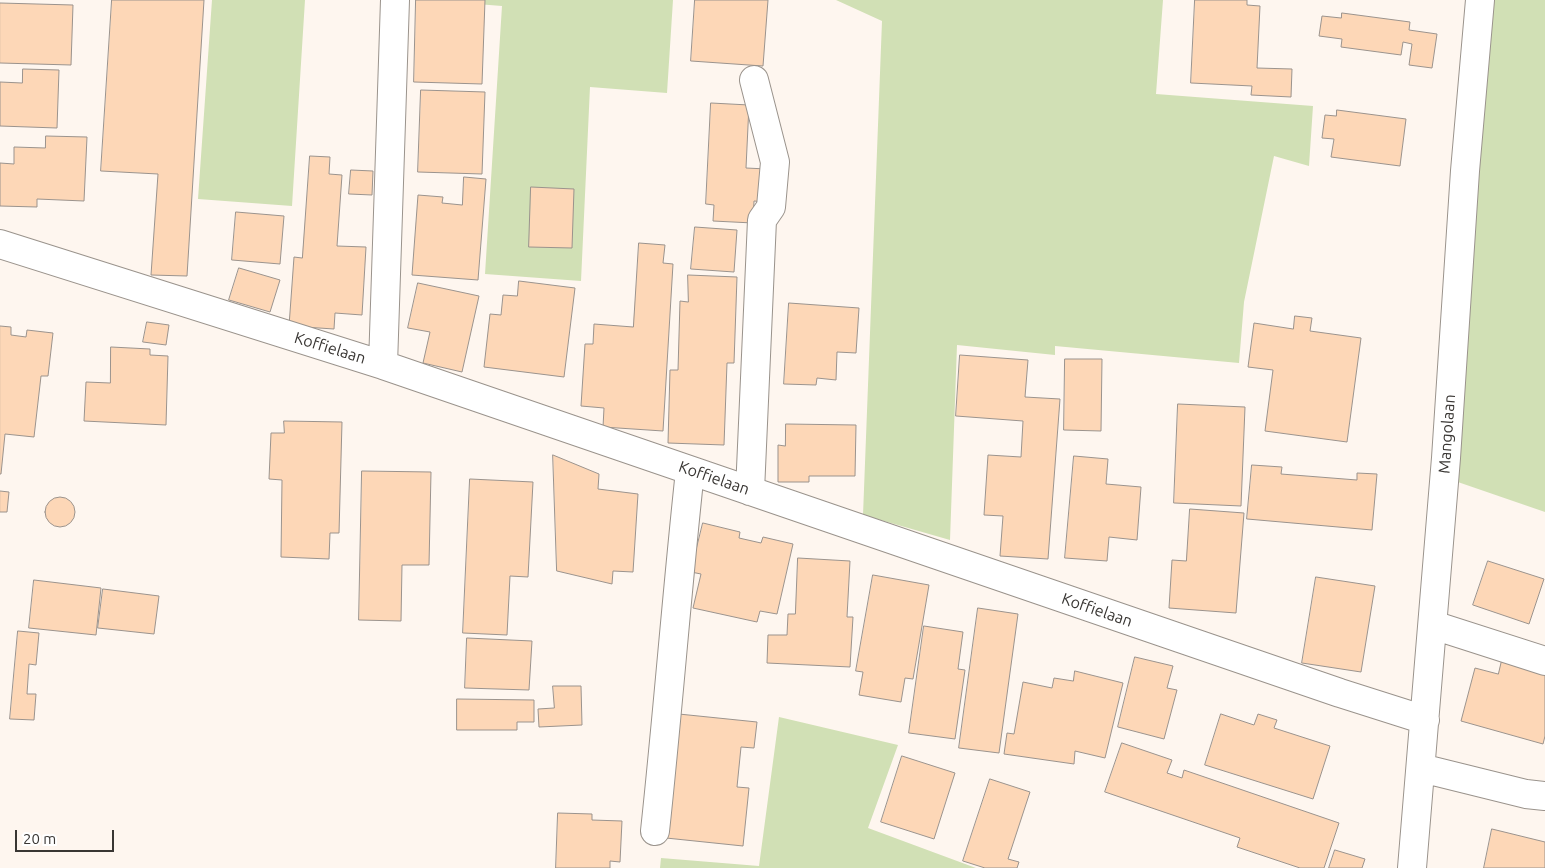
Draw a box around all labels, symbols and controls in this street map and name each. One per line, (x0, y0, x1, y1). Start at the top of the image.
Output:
street label: Koffielaan (292, 328, 368, 368)
street label: Mangolaan (1435, 394, 1459, 474)
street label: Koffielaan (676, 457, 752, 499)
street label: Koffielaan (1059, 589, 1135, 631)
scale bar (18, 820, 116, 852)
text: 20 m (23, 830, 56, 847)

